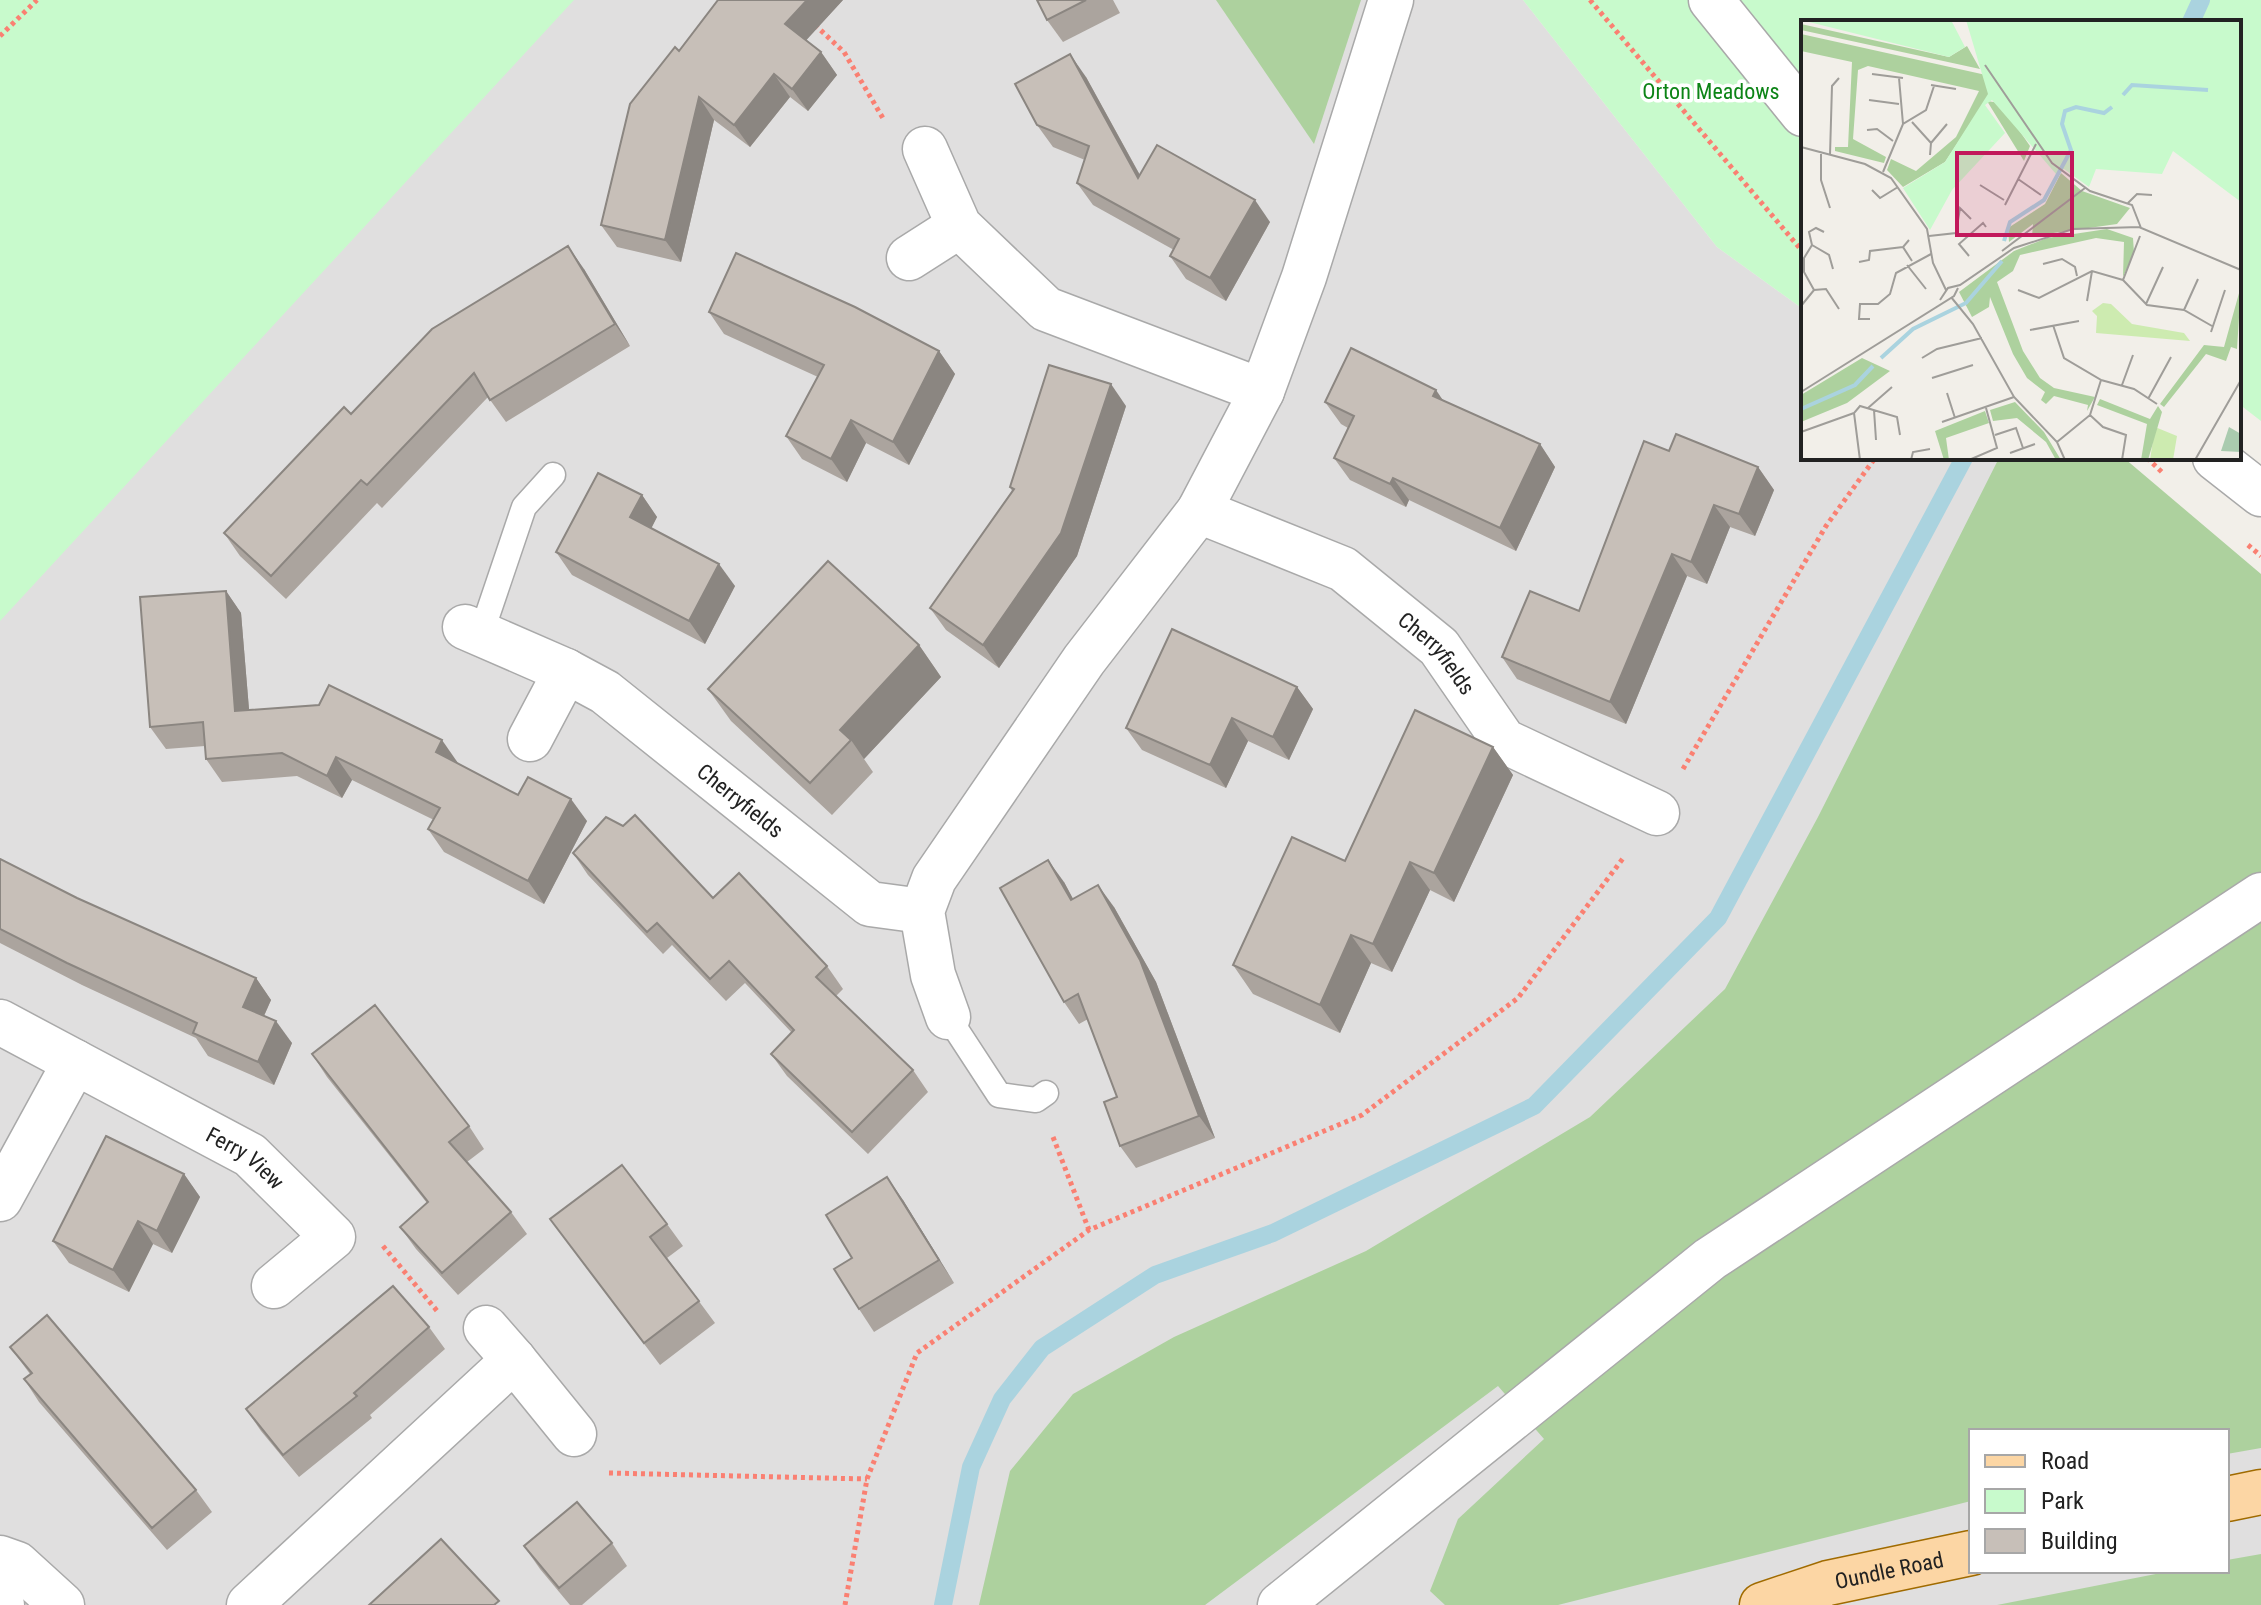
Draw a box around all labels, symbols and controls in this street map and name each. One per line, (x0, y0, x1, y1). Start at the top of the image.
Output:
inset map (1801, 20, 2241, 460)
park label: Orton Meadows (1642, 79, 1780, 104)
street label: Cherryfields (1393, 607, 1480, 699)
street label: Cherryfields (692, 759, 788, 843)
street label: Ferry View (202, 1122, 289, 1194)
legend (1969, 1429, 2229, 1573)
text: Road (2041, 1447, 2089, 1475)
text: Park (2041, 1487, 2084, 1515)
text: Building (2041, 1527, 2118, 1555)
street label: Oundle Road (1833, 1547, 1946, 1594)

